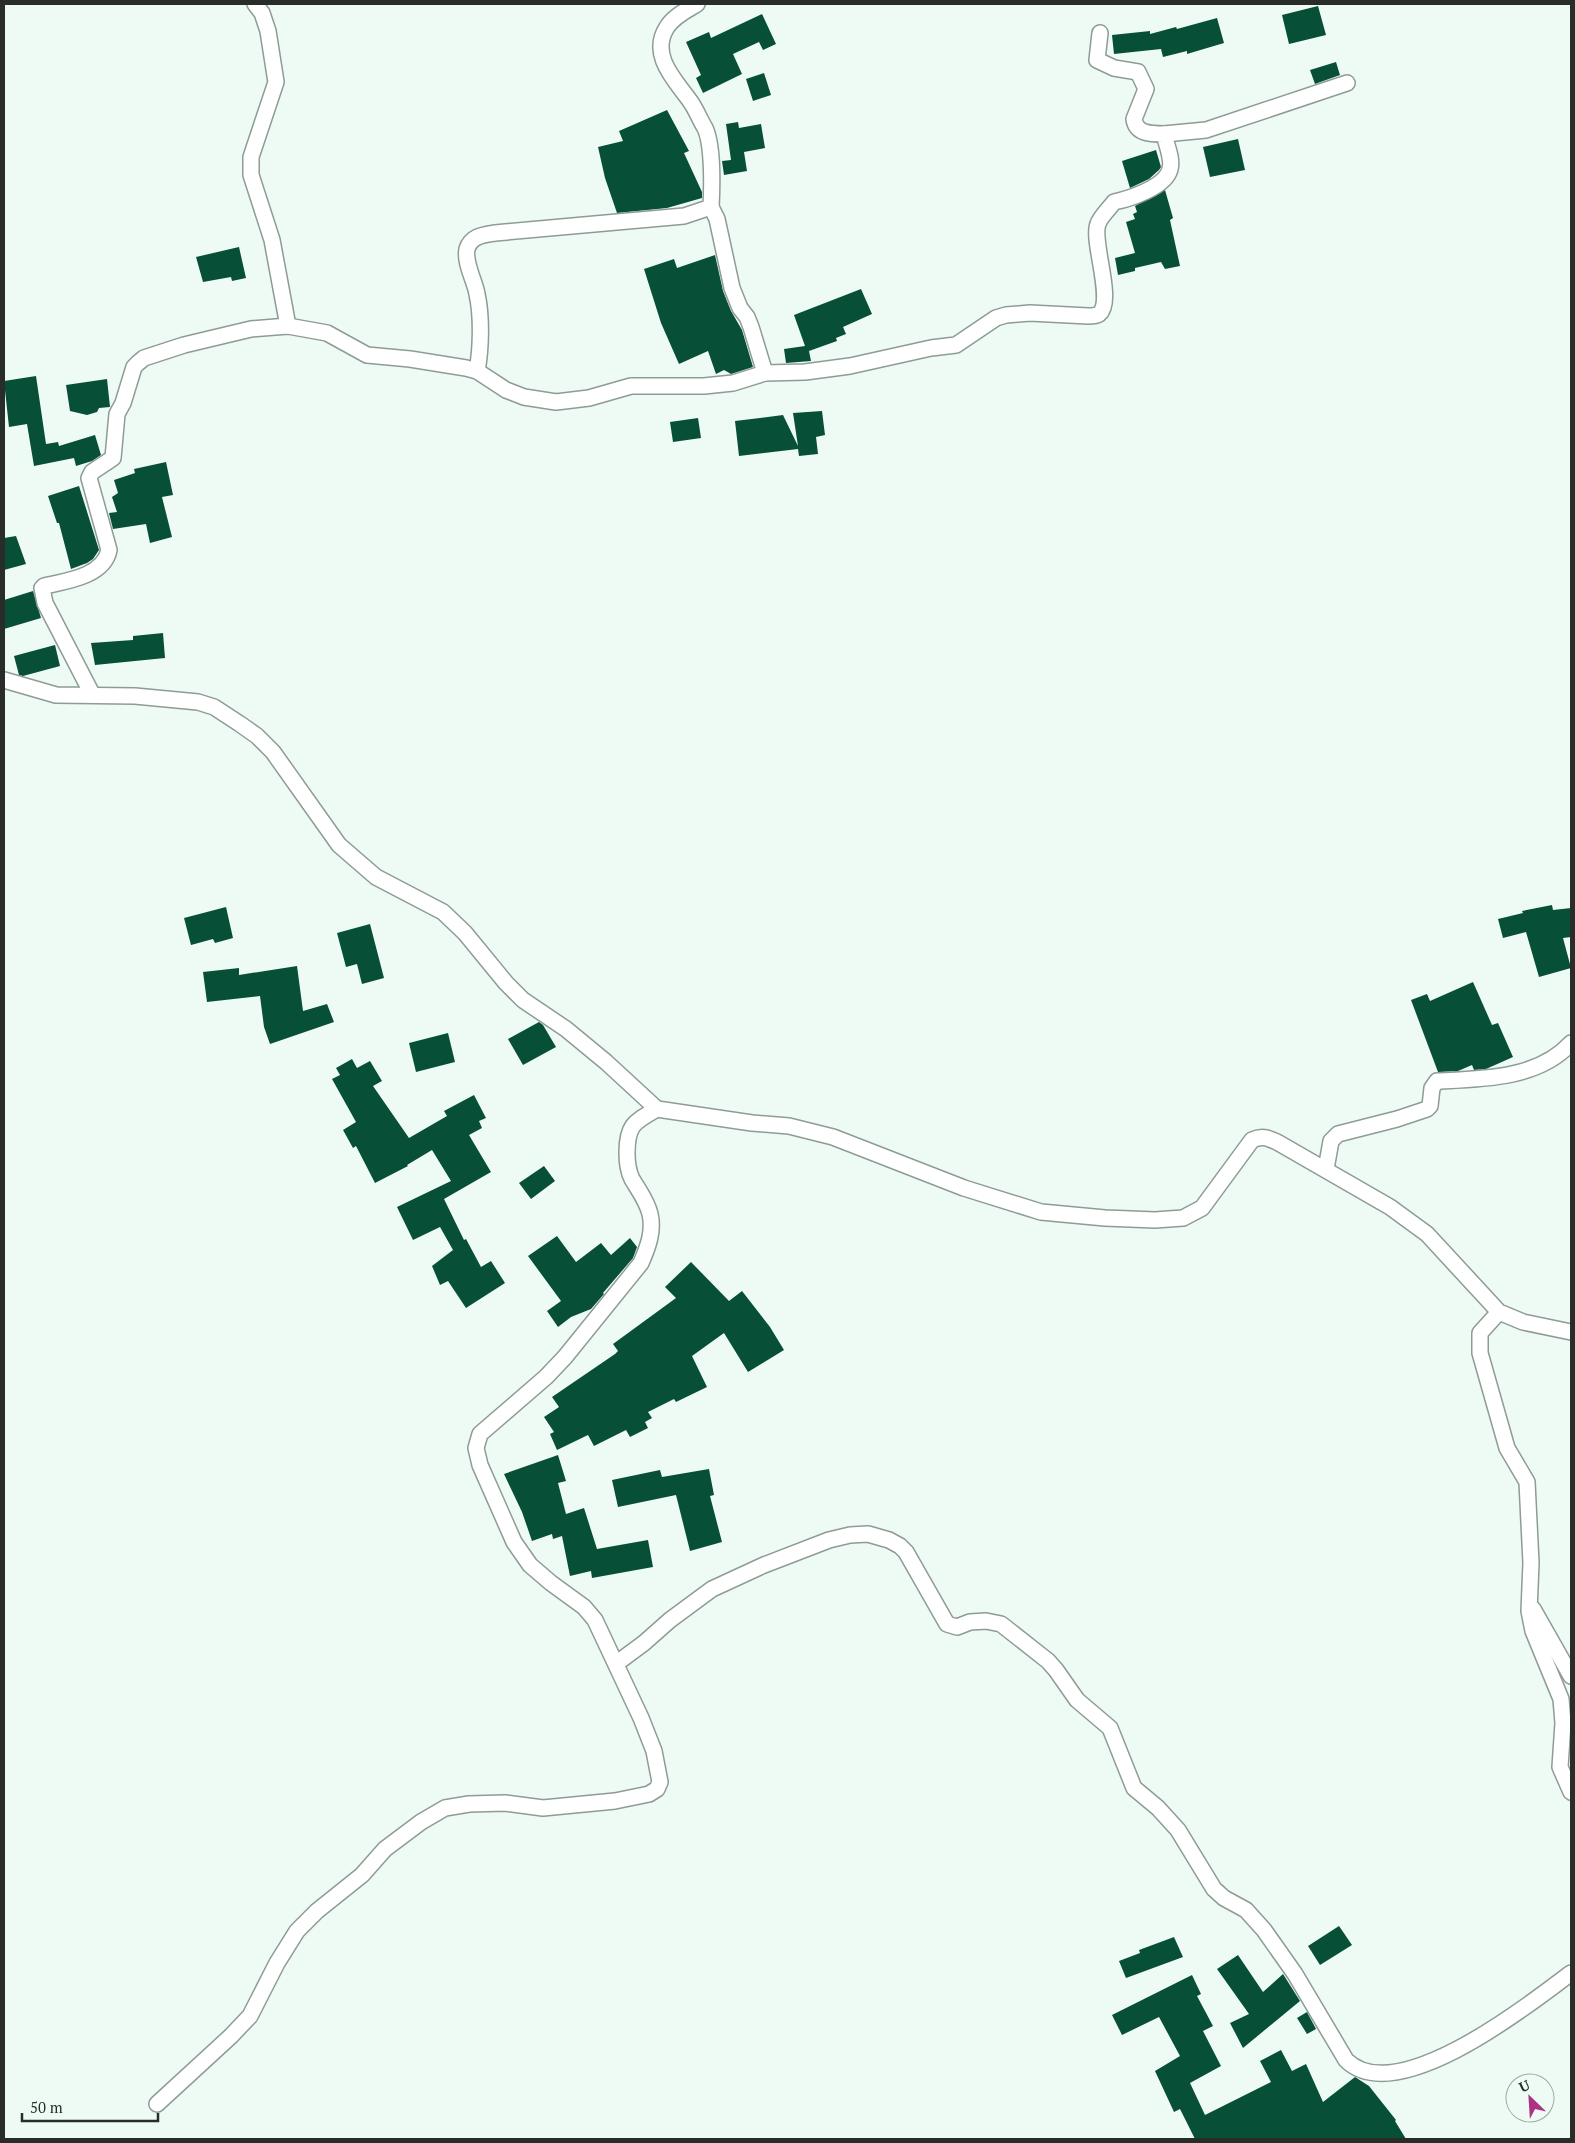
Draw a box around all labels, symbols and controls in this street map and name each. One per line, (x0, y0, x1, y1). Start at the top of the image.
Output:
north arrow (1505, 2073, 1555, 2123)
text: U (1516, 2075, 1533, 2096)
scale bar (22, 2090, 159, 2122)
text: 50 m (30, 2097, 63, 2117)

